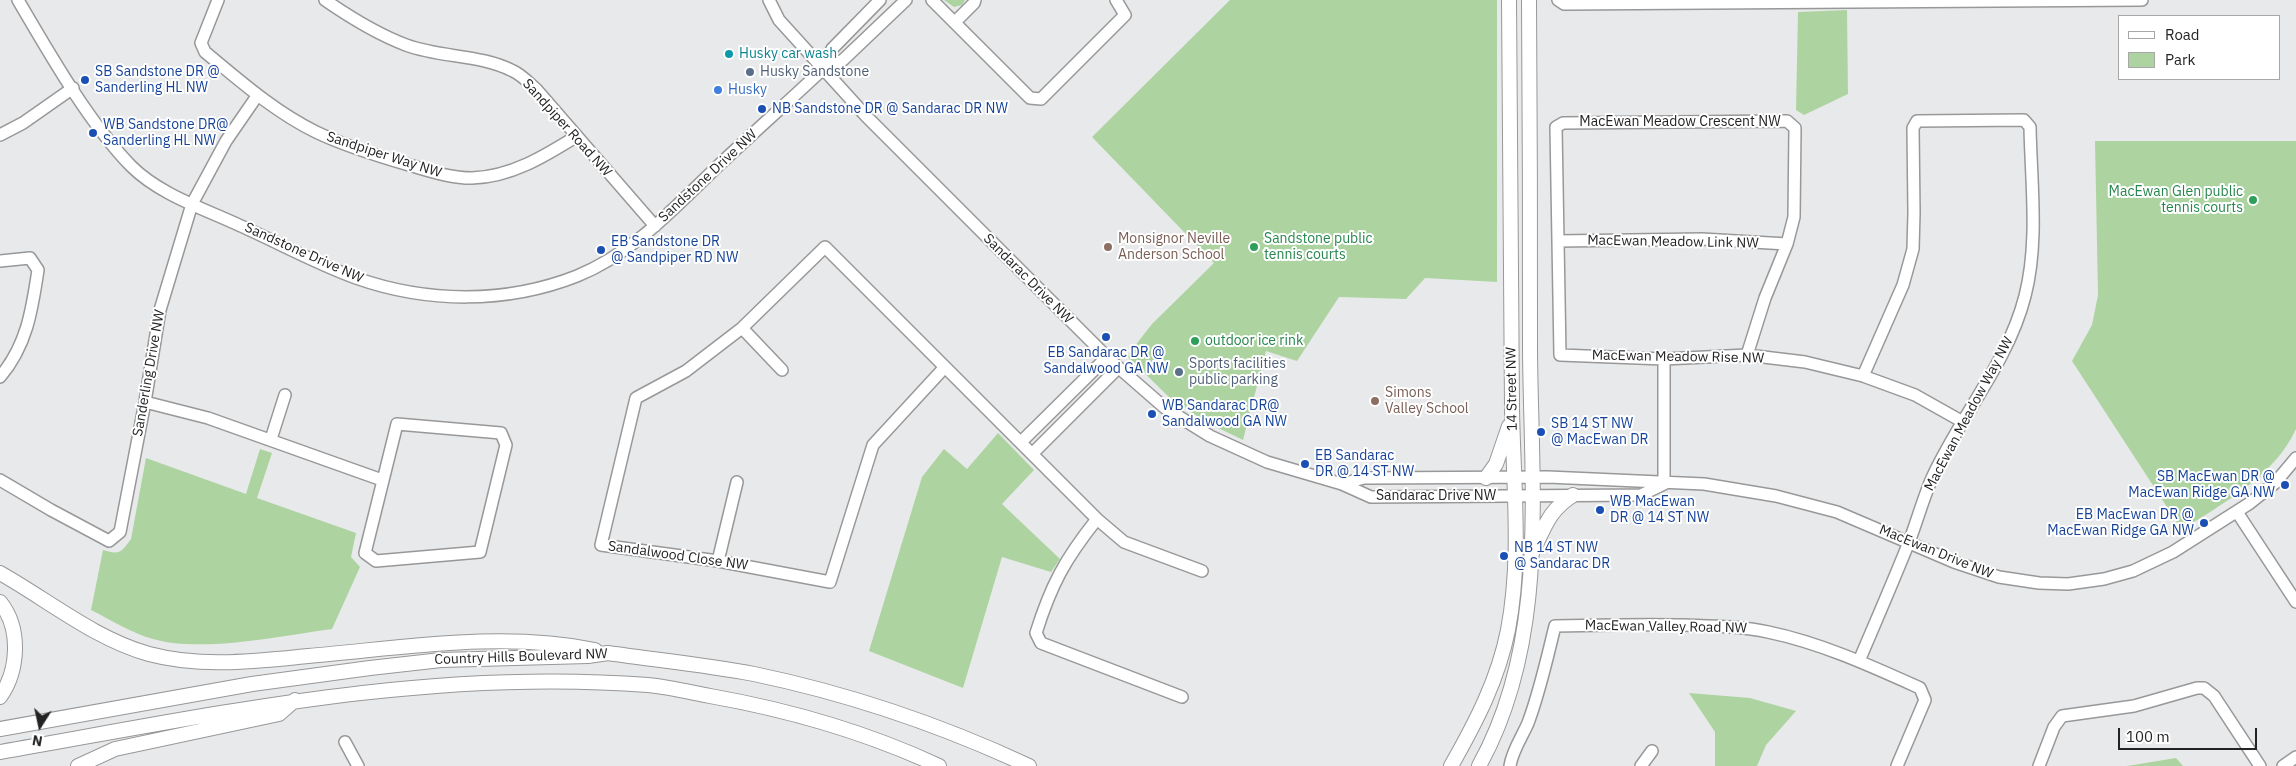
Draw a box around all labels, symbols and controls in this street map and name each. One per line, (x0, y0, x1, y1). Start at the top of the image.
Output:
legend (2118, 15, 2281, 80)
text: Road (2165, 25, 2200, 44)
place label: Husky car wash (739, 46, 837, 62)
marker: Husky car wash (723, 48, 735, 60)
text: Park (2165, 50, 2195, 69)
place label: SB Sandstone DR @ Sanderling HL NW (95, 64, 220, 96)
place label: Husky Sandstone (760, 64, 869, 80)
marker: Husky Sandstone (744, 66, 756, 78)
marker: SB Sandstone DR @ Sanderling HL NW (79, 74, 91, 86)
street label: Sandpiper Road NW (519, 76, 615, 180)
place label: Husky (728, 82, 767, 98)
marker: Husky (712, 84, 724, 96)
place label: NB Sandstone DR @ Sandarac DR NW (772, 101, 1008, 117)
marker: NB Sandstone DR @ Sandarac DR NW (756, 103, 768, 115)
street label: MacEwan Meadow Crescent NW (1579, 114, 1781, 130)
place label: WB Sandstone DR@ Sanderling HL NW (103, 117, 229, 150)
street label: Sandstone Drive NW (655, 126, 761, 226)
marker: WB Sandstone DR@ Sanderling HL NW (87, 127, 99, 139)
street label: Sandpiper Way NW (324, 128, 444, 182)
place label: MacEwan Glen public tennis courts (2109, 184, 2243, 216)
marker: MacEwan Glen public tennis courts (2247, 194, 2259, 206)
street label: Sandstone Drive NW (242, 219, 366, 287)
street label: Sandarac Drive NW (980, 231, 1076, 327)
place label: Monsignor Neville Anderson School (1118, 231, 1230, 264)
place label: Sandstone public tennis courts (1264, 231, 1373, 264)
street label: MacEwan Meadow Link NW (1587, 232, 1759, 252)
place label: EB Sandstone DR @ Sandpiper RD NW (611, 234, 738, 266)
marker: Monsignor Neville Anderson School (1102, 241, 1114, 253)
marker: Sandstone public tennis courts (1248, 241, 1260, 253)
marker: EB Sandstone DR @ Sandpiper RD NW (595, 244, 607, 256)
street label: Sanderling Drive NW (130, 308, 168, 438)
marker: EB Sandarac DR @ Sandalwood GA NW (1100, 331, 1112, 343)
place label: outdoor ice rink (1205, 333, 1303, 349)
street label: MacEwan Meadow Way NW (1921, 334, 2017, 494)
marker: outdoor ice rink (1189, 335, 1201, 347)
place label: EB Sandarac DR @ Sandalwood GA NW (1043, 345, 1169, 378)
street label: 14 Street NW (1503, 347, 1521, 431)
street label: MacEwan Meadow Rise NW (1592, 347, 1764, 367)
place label: Sports facilities public parking (1189, 356, 1286, 388)
marker: Sports facilities public parking (1173, 366, 1185, 378)
place label: Simons Valley School (1385, 385, 1469, 418)
marker: Simons Valley School (1369, 395, 1381, 407)
place label: WB Sandarac DR@ Sandalwood GA NW (1162, 398, 1287, 431)
marker: WB Sandarac DR@ Sandalwood GA NW (1146, 408, 1158, 420)
place label: SB 14 ST NW @ MacEwan DR (1551, 416, 1649, 448)
marker: SB 14 ST NW @ MacEwan DR (1535, 426, 1547, 438)
place label: EB Sandarac DR @ 14 ST NW (1315, 448, 1414, 481)
marker: EB Sandarac DR @ 14 ST NW (1299, 458, 1311, 470)
place label: SB MacEwan DR @ MacEwan Ridge GA NW (2128, 469, 2275, 502)
marker: SB MacEwan DR @ MacEwan Ridge GA NW (2279, 479, 2291, 491)
street label: Sandarac Drive NW (1376, 488, 1496, 504)
place label: WB MacEwan DR @ 14 ST NW (1610, 494, 1709, 526)
marker: WB MacEwan DR @ 14 ST NW (1594, 504, 1606, 516)
place label: EB MacEwan DR @ MacEwan Ridge GA NW (2047, 507, 2194, 540)
marker: EB MacEwan DR @ MacEwan Ridge GA NW (2198, 517, 2210, 529)
street label: MacEwan Drive NW (1876, 521, 1996, 583)
street label: Sandalwood Close NW (607, 538, 749, 574)
place label: NB 14 ST NW @ Sandarac DR (1514, 540, 1610, 572)
marker: NB 14 ST NW @ Sandarac DR (1498, 550, 1510, 562)
street label: MacEwan Valley Road NW (1585, 617, 1747, 637)
street label: Country Hills Boulevard NW (434, 646, 608, 668)
north arrow (15, 701, 65, 751)
scale bar (2121, 718, 2260, 750)
text: 100 m (2126, 727, 2170, 746)
text: N (31, 731, 44, 751)

